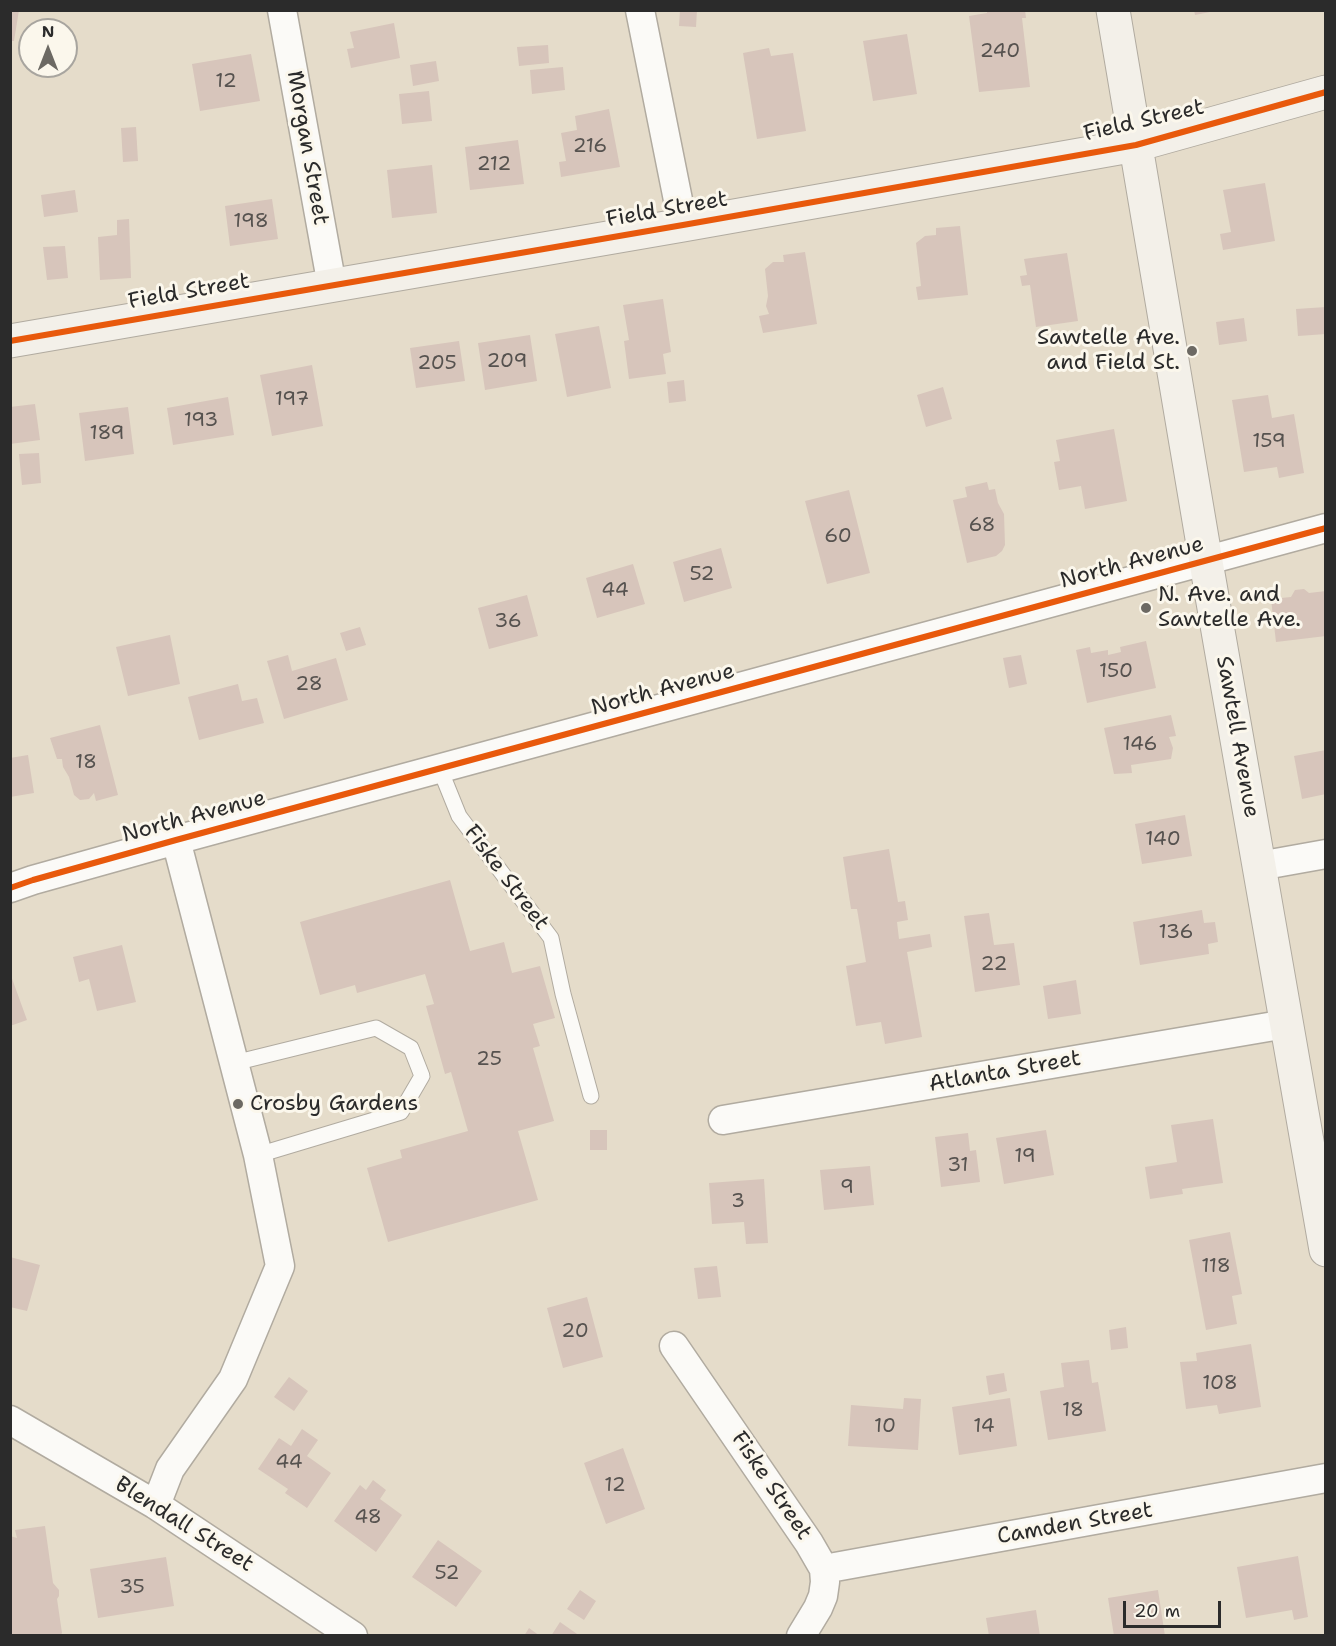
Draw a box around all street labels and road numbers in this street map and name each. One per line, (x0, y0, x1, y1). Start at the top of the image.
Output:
street label: Morgan Street (280, 69, 334, 227)
street label: Field Street (1081, 94, 1207, 148)
street label: Field Street (604, 186, 730, 234)
street label: Field Street (126, 268, 252, 316)
street label: North Avenue (1057, 531, 1207, 595)
street label: Sawtell Avenue (1210, 654, 1264, 820)
street label: North Avenue (588, 658, 738, 722)
street label: North Avenue (119, 785, 269, 849)
street label: Fiske Street (458, 820, 554, 936)
street label: Atlanta Street (927, 1046, 1083, 1098)
street label: Fiske Street (725, 1427, 817, 1545)
street label: Blendall Street (110, 1472, 258, 1578)
street label: Camden Street (995, 1497, 1155, 1551)

